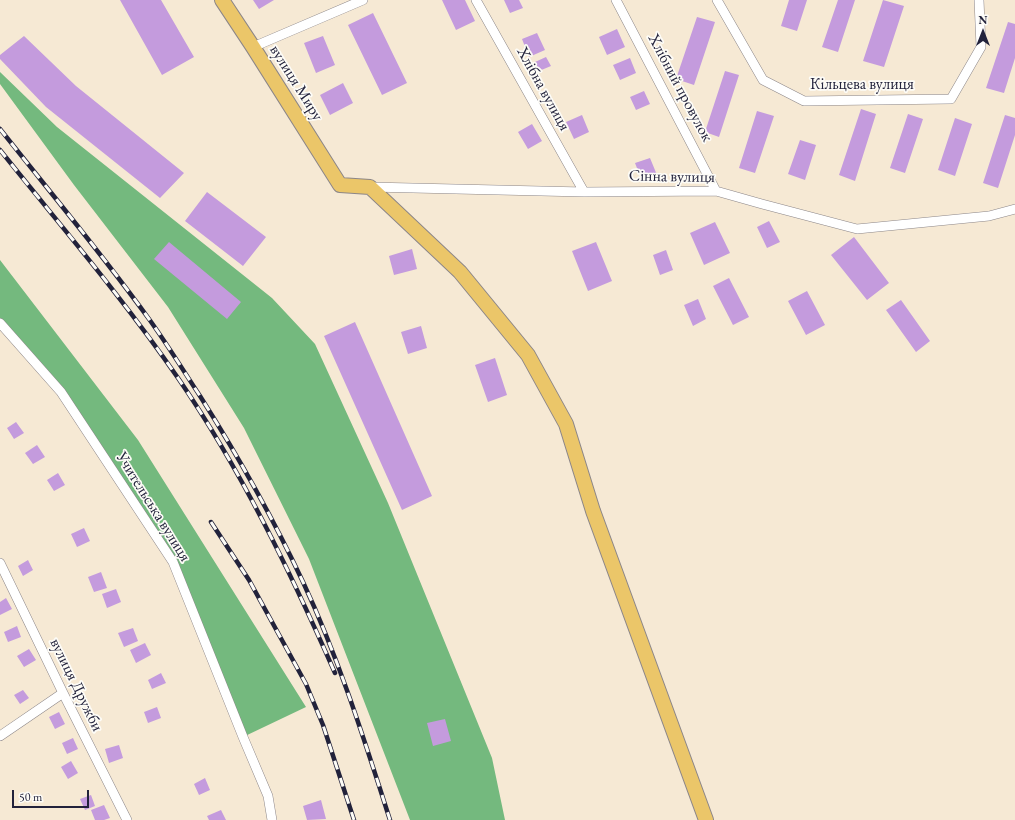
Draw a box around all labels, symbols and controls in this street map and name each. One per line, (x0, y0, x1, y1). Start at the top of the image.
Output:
north arrow (963, 12, 1003, 52)
text: N (979, 13, 987, 27)
street label: Хлібний провулок (643, 31, 717, 145)
street label: вулиця Миру (265, 42, 327, 124)
street label: Хлібна вулиця (512, 44, 574, 134)
street label: Кільцева вулиця (810, 75, 914, 95)
street label: Сінна вулиця (629, 167, 715, 187)
street label: Учительська вулиця (112, 449, 194, 565)
street label: вулиця Дружби (45, 635, 107, 735)
scale bar (14, 782, 91, 808)
text: 50 m (19, 789, 42, 805)

